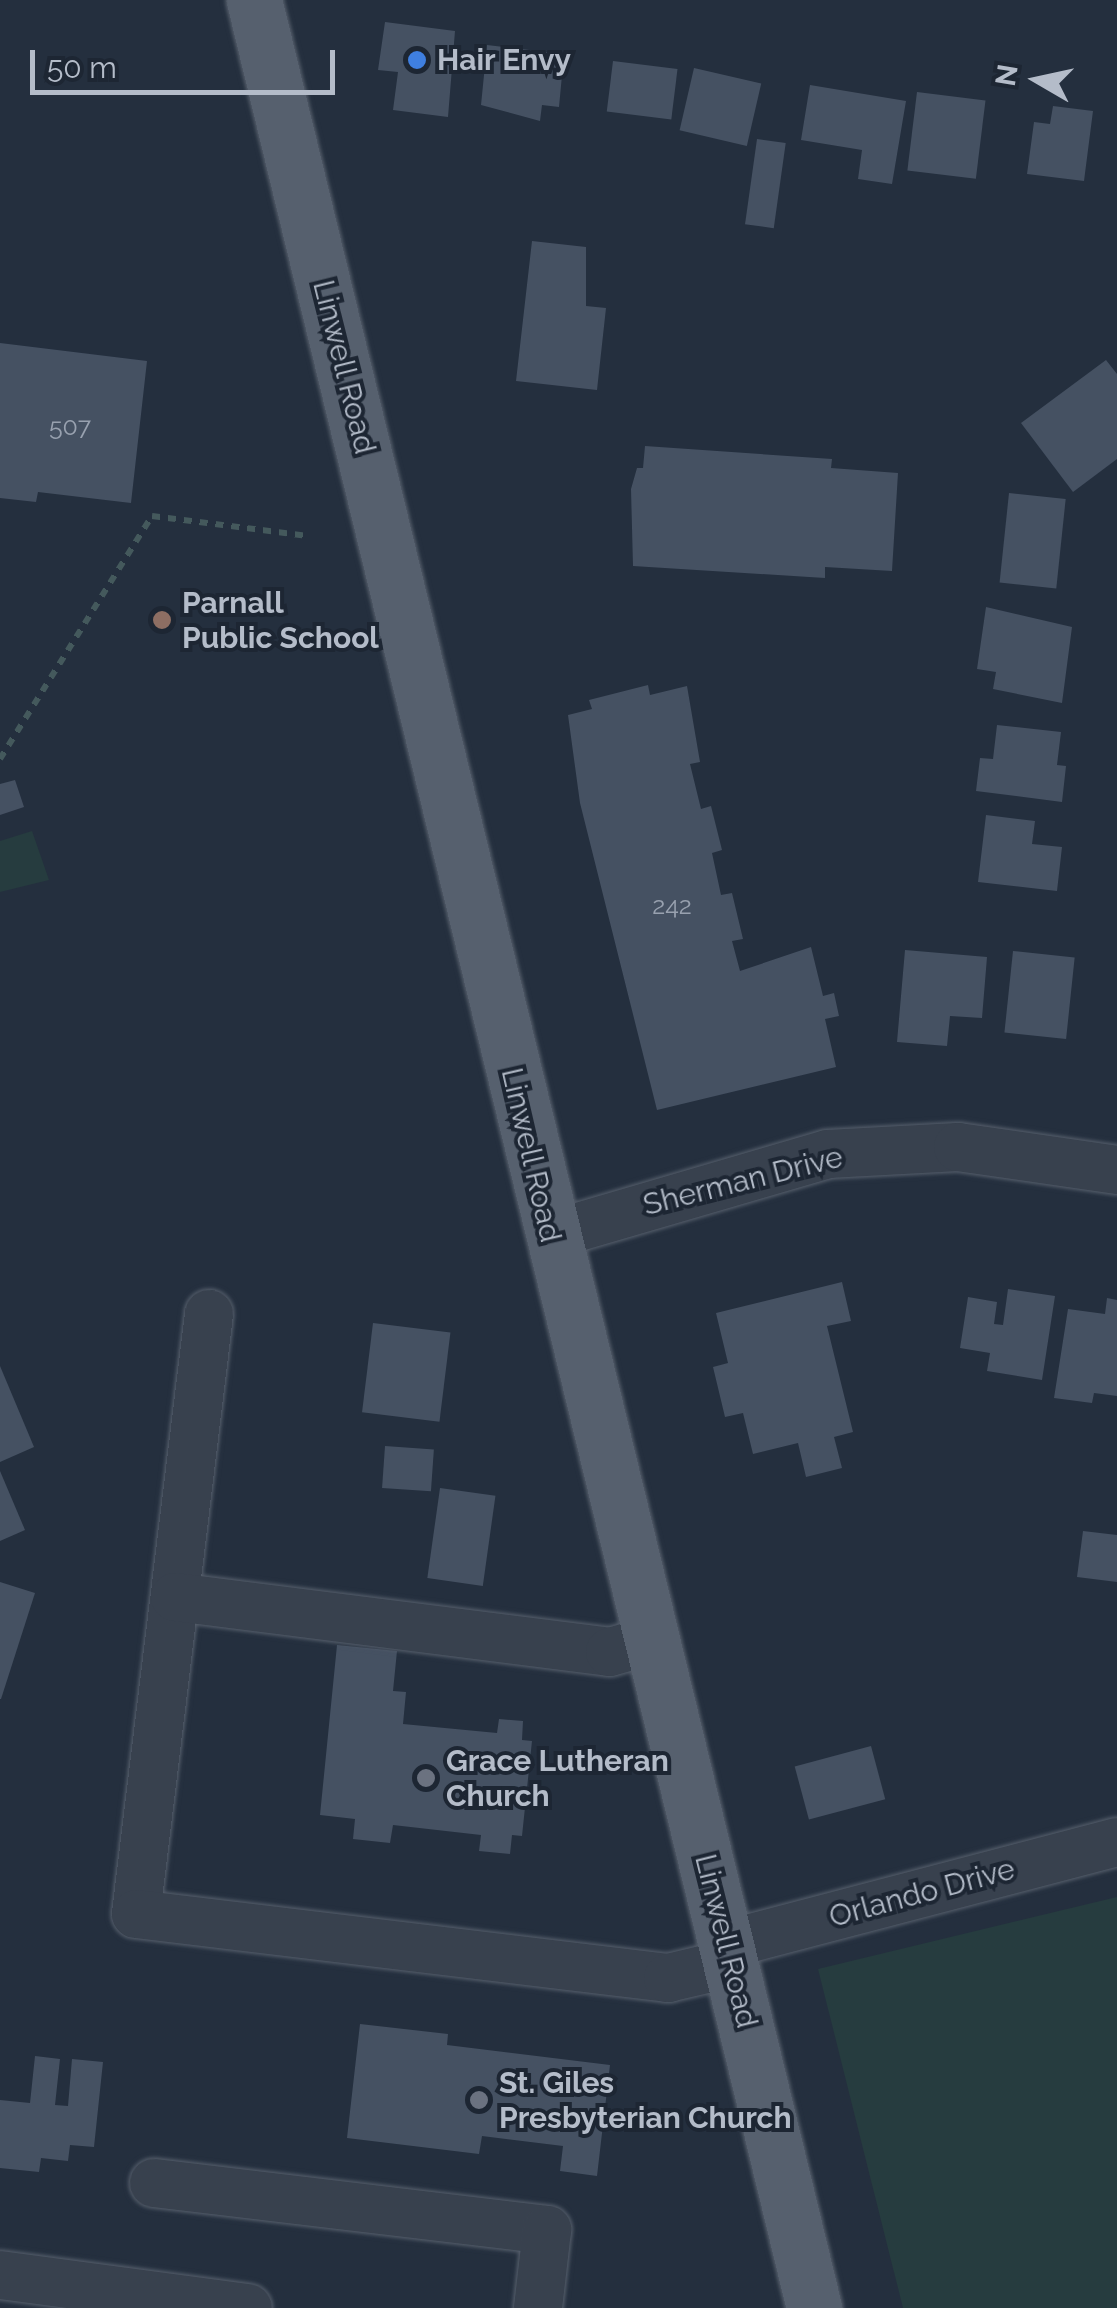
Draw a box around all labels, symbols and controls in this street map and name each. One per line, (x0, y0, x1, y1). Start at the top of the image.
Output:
scale bar (35, 30, 340, 92)
north arrow (987, 30, 1087, 130)
place label: Hair Envy (437, 42, 572, 78)
marker: Hair Envy (406, 49, 428, 71)
text: 50 m (47, 50, 117, 85)
text: N (989, 62, 1025, 88)
street label: Linwell Road (305, 276, 383, 458)
house number: 507 (49, 411, 91, 441)
place label: Parnall Public School (182, 585, 379, 656)
marker: Parnall Public School (151, 609, 173, 631)
house number: 242 (652, 890, 692, 920)
street label: Linwell Road (493, 1064, 569, 1246)
street label: Sherman Drive (639, 1139, 847, 1223)
place label: Grace Lutheran Church (446, 1743, 669, 1814)
marker: Grace Lutheran Church (415, 1767, 437, 1789)
street label: Linwell Road (687, 1850, 765, 2032)
street label: Orlando Drive (825, 1851, 1019, 1935)
place label: St. Giles Presbyterian Church (499, 2065, 792, 2136)
marker: St. Giles Presbyterian Church (468, 2089, 490, 2111)

